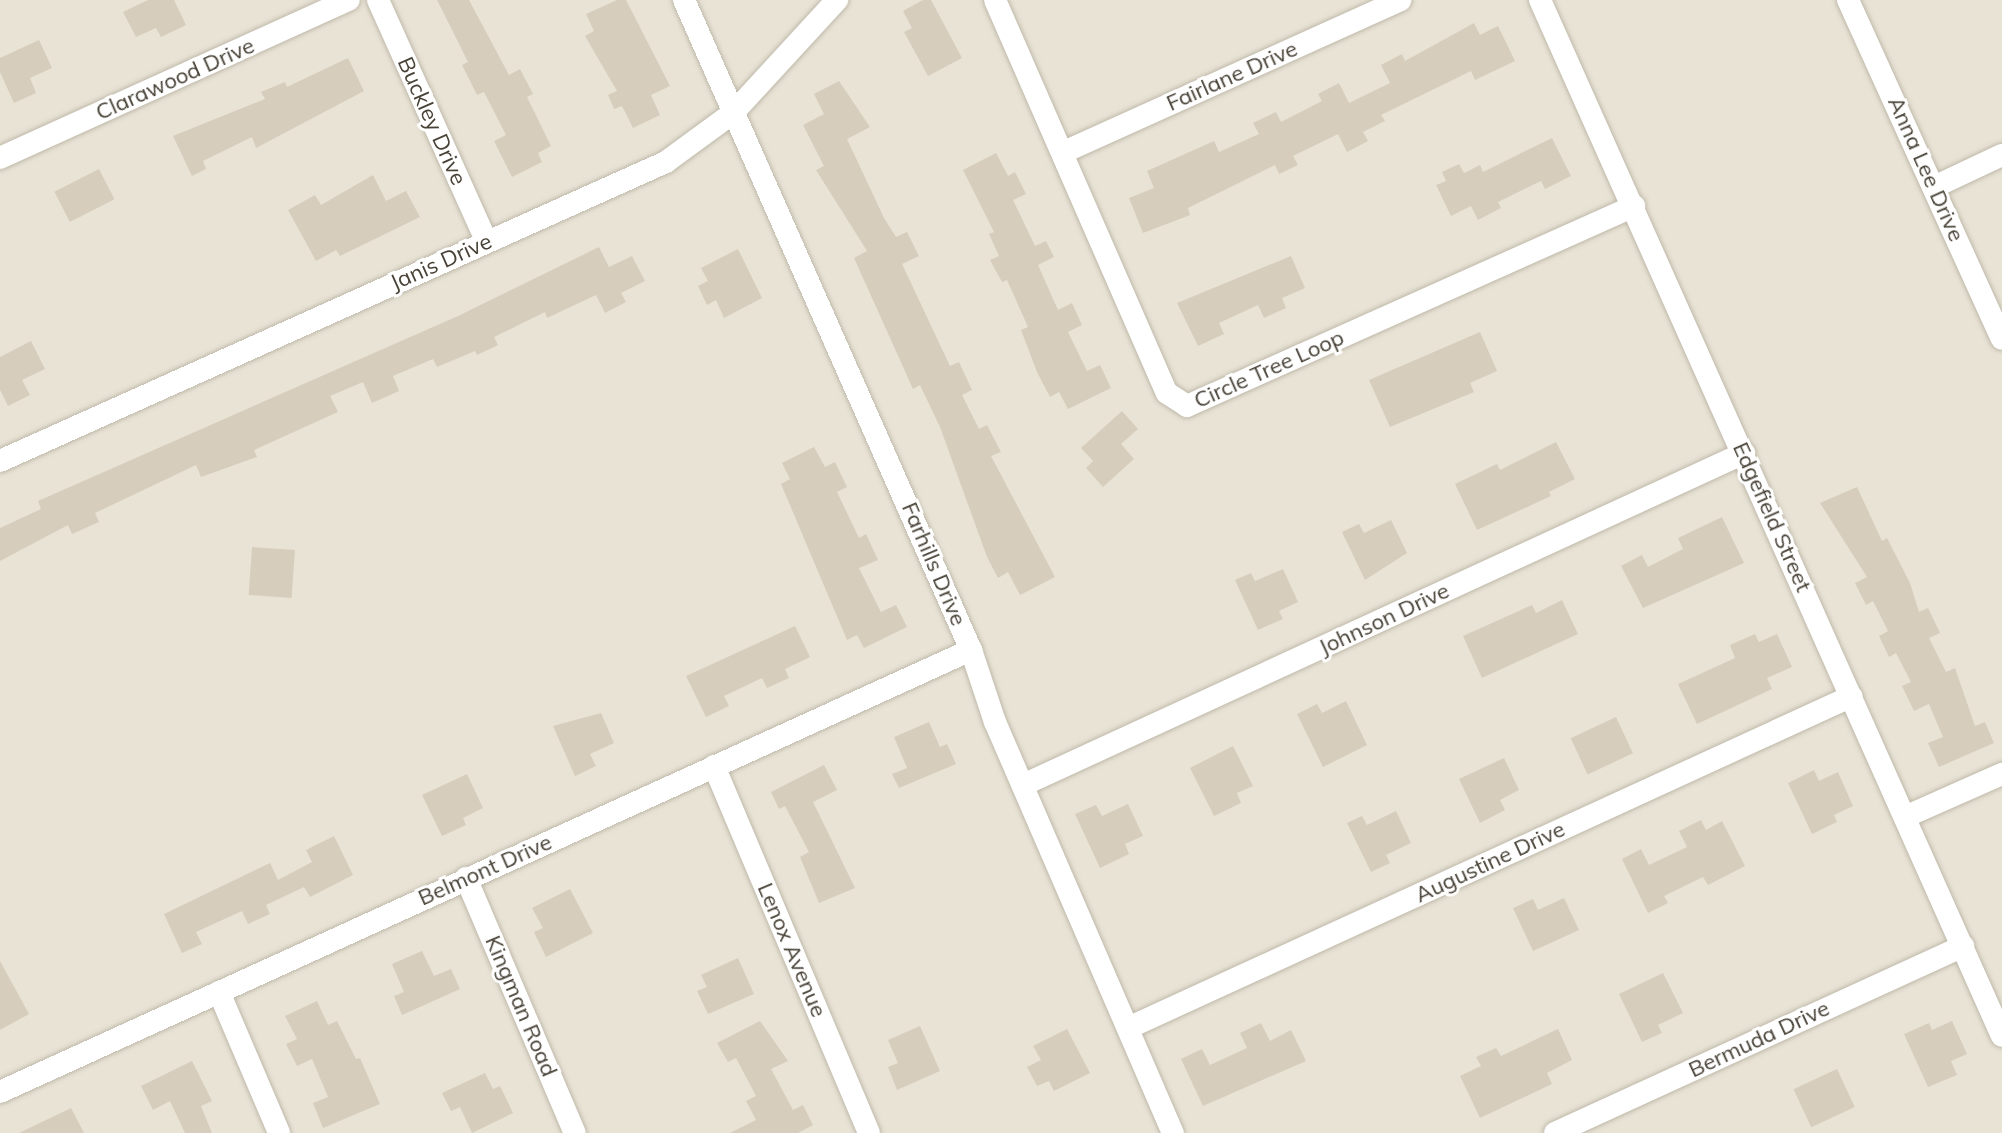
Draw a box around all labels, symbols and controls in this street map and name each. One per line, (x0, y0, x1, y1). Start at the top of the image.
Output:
street label: Clarawood Drive (92, 32, 258, 126)
street label: Fairlane Drive (1162, 35, 1302, 117)
street label: Buckley Drive (392, 53, 472, 189)
street label: Anna Lee Drive (1882, 93, 1970, 245)
street label: Janis Drive (386, 228, 496, 296)
street label: Circle Tree Loop (1190, 324, 1348, 414)
street label: Edgefield Street (1727, 438, 1817, 596)
street label: Farhills Drive (896, 498, 972, 630)
street label: Johnson Drive (1315, 577, 1453, 661)
street label: Augustine Drive (1411, 816, 1569, 908)
street label: Belmont Drive (414, 829, 556, 911)
street label: Lenox Avenue (752, 879, 832, 1021)
street label: Kingman Road (479, 932, 563, 1080)
street label: Bermuda Drive (1684, 995, 1834, 1083)

